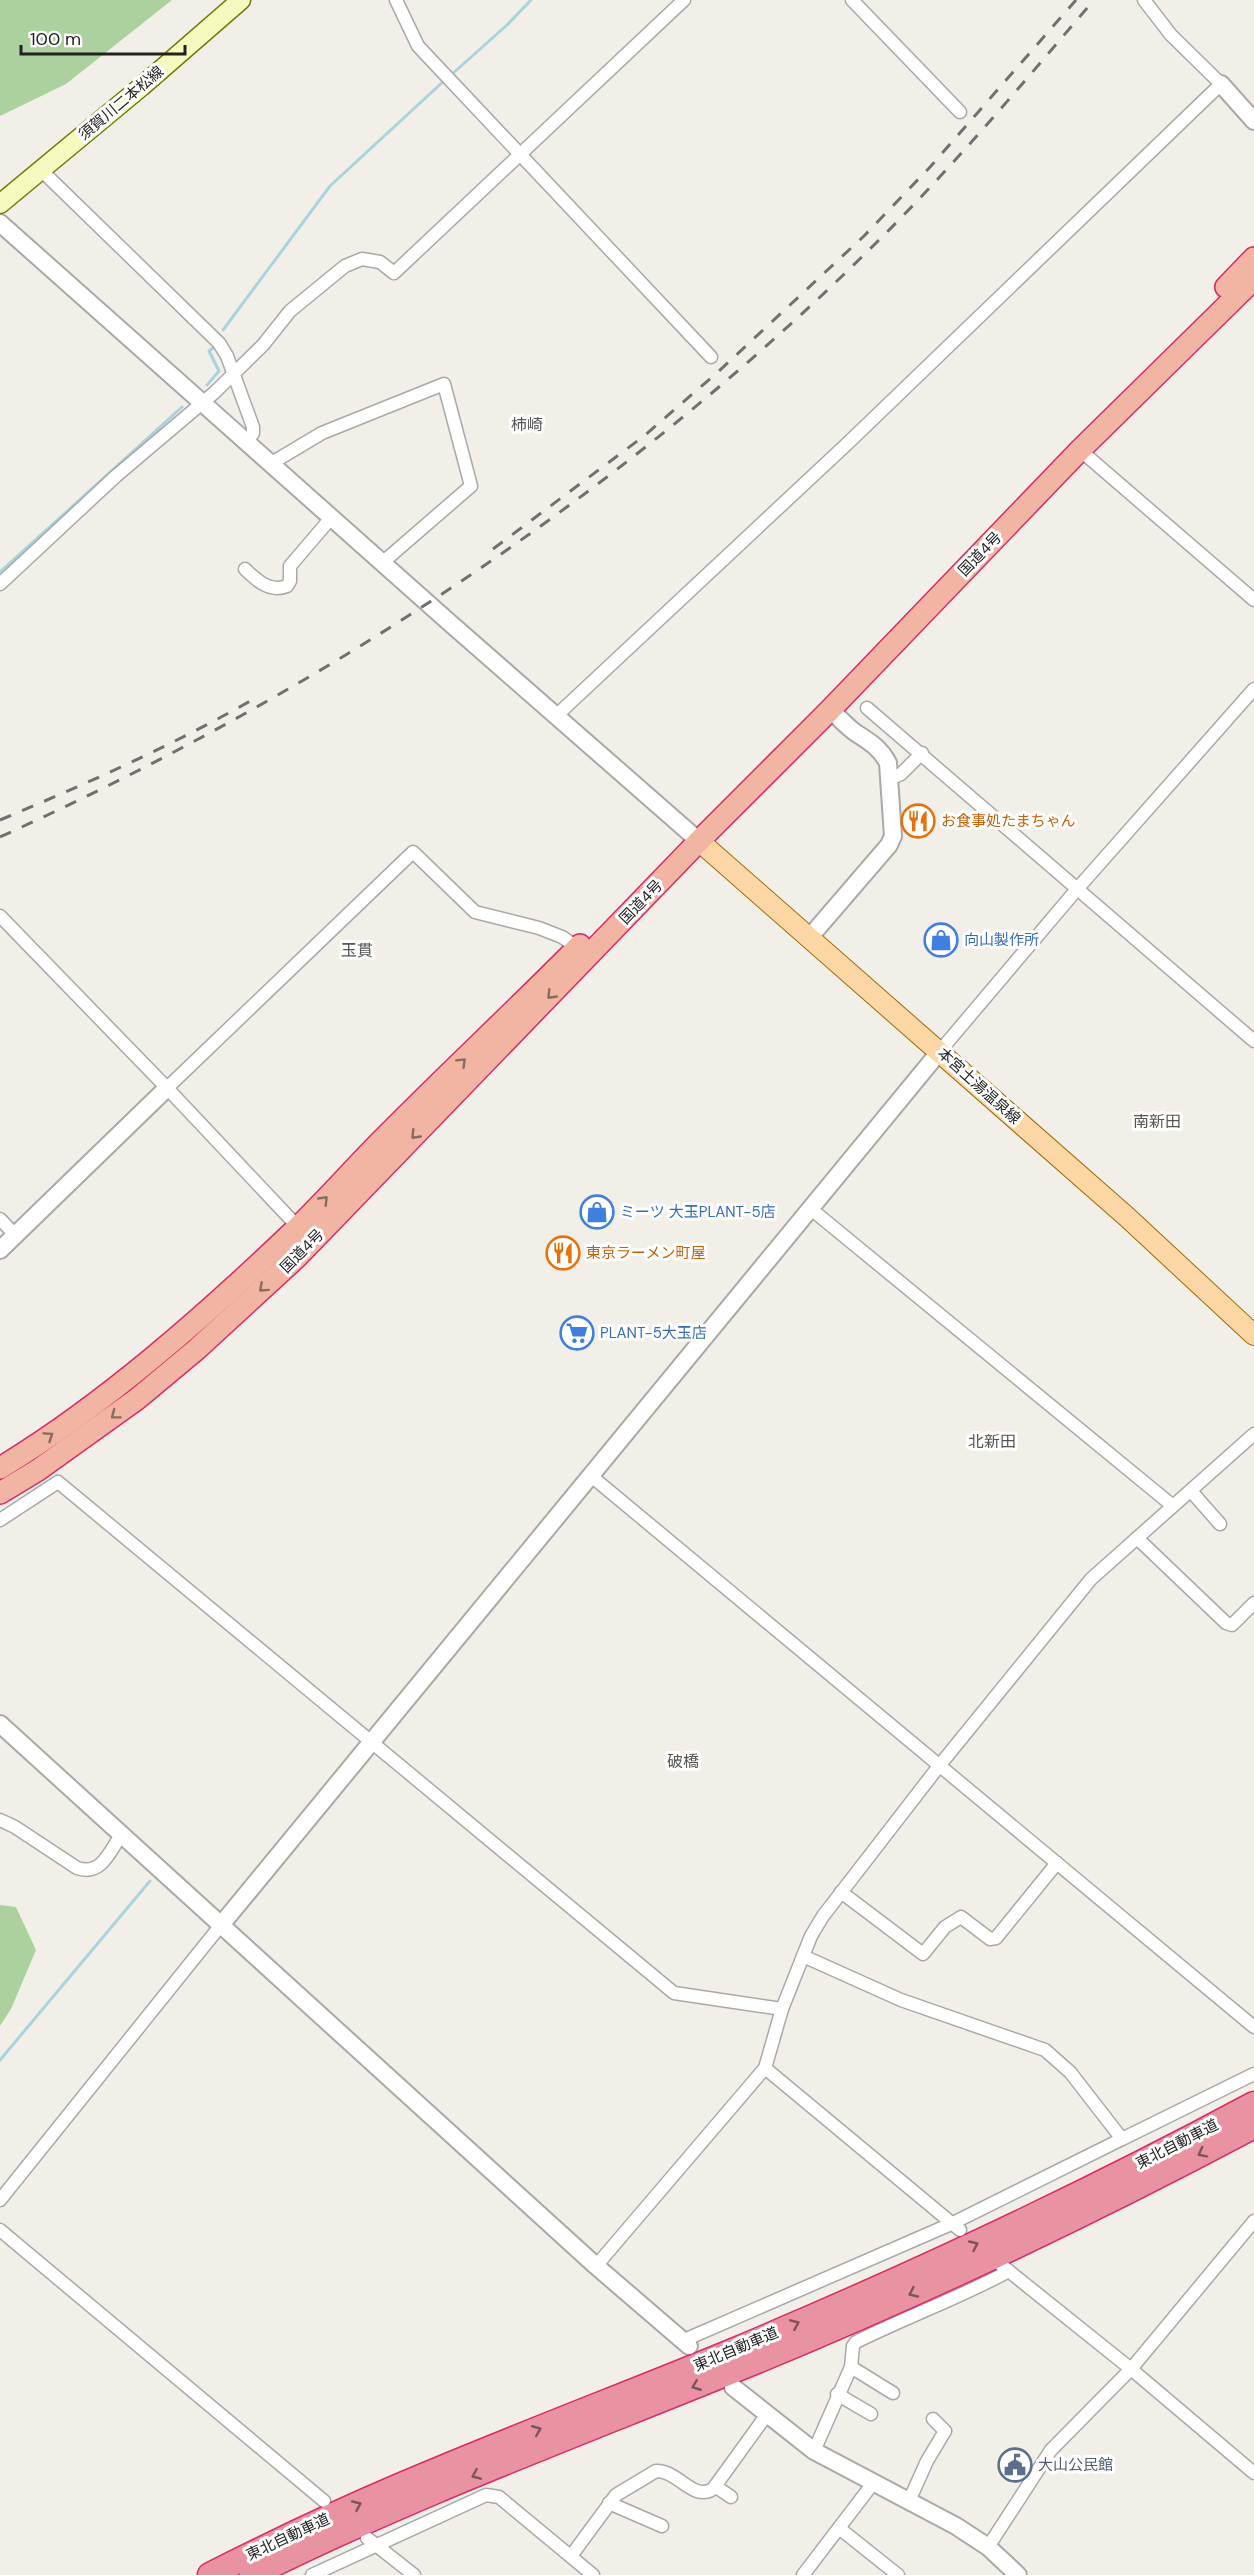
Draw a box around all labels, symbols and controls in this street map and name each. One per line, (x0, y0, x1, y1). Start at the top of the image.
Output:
scale bar (21, 18, 184, 56)
text: 100 m (30, 27, 81, 51)
street label: 須賀川二本松線 (74, 62, 168, 144)
district label: 柿崎 (511, 414, 543, 435)
street label: 国道4号 (954, 528, 1006, 580)
restaurant icon: お食事処たまちゃん (900, 803, 936, 839)
place label: お食事処たまちゃん (941, 811, 1076, 831)
street label: 国道4号 (615, 876, 667, 928)
shop icon: 向山製作所 (923, 922, 959, 958)
place label: 向山製作所 (964, 930, 1039, 950)
district label: 玉貫 (341, 940, 373, 961)
one-way arrow (548, 988, 559, 999)
street label: 本宮土湯温泉線 (933, 1043, 1025, 1129)
one-way arrow (454, 1058, 465, 1069)
district label: 南新田 (1133, 1111, 1181, 1132)
one-way arrow (411, 1128, 422, 1138)
shop icon: ミーツ 大玉PLANT-5店 (579, 1194, 615, 1230)
one-way arrow (317, 1196, 328, 1207)
place label: ミーツ 大玉PLANT-5店 (620, 1202, 776, 1222)
street label: 国道4号 (276, 1225, 328, 1277)
restaurant icon: 東京ラーメン町屋 (545, 1235, 581, 1271)
place label: 東京ラーメン町屋 (586, 1243, 705, 1263)
one-way arrow (260, 1281, 270, 1292)
supermarket icon: PLANT-5大玉店 (559, 1315, 595, 1351)
place label: PLANT-5大玉店 (600, 1323, 707, 1343)
one-way arrow (111, 1408, 122, 1419)
district label: 北新田 (968, 1431, 1016, 1452)
one-way arrow (42, 1432, 53, 1443)
district label: 破橋 (667, 1751, 699, 1772)
street label: 東北自動車道 (1132, 2115, 1222, 2173)
one-way arrow (1197, 2145, 1208, 2157)
one-way arrow (967, 2240, 978, 2252)
one-way arrow (909, 2285, 920, 2297)
one-way arrow (789, 2319, 800, 2331)
street label: 東北自動車道 (691, 2322, 781, 2376)
one-way arrow (691, 2379, 702, 2391)
one-way arrow (531, 2425, 542, 2437)
public building icon: 大山公民館 (997, 2447, 1033, 2483)
place label: 大山公民館 (1038, 2455, 1113, 2475)
one-way arrow (471, 2468, 482, 2480)
one-way arrow (351, 2500, 362, 2512)
street label: 東北自動車道 (243, 2509, 333, 2565)

